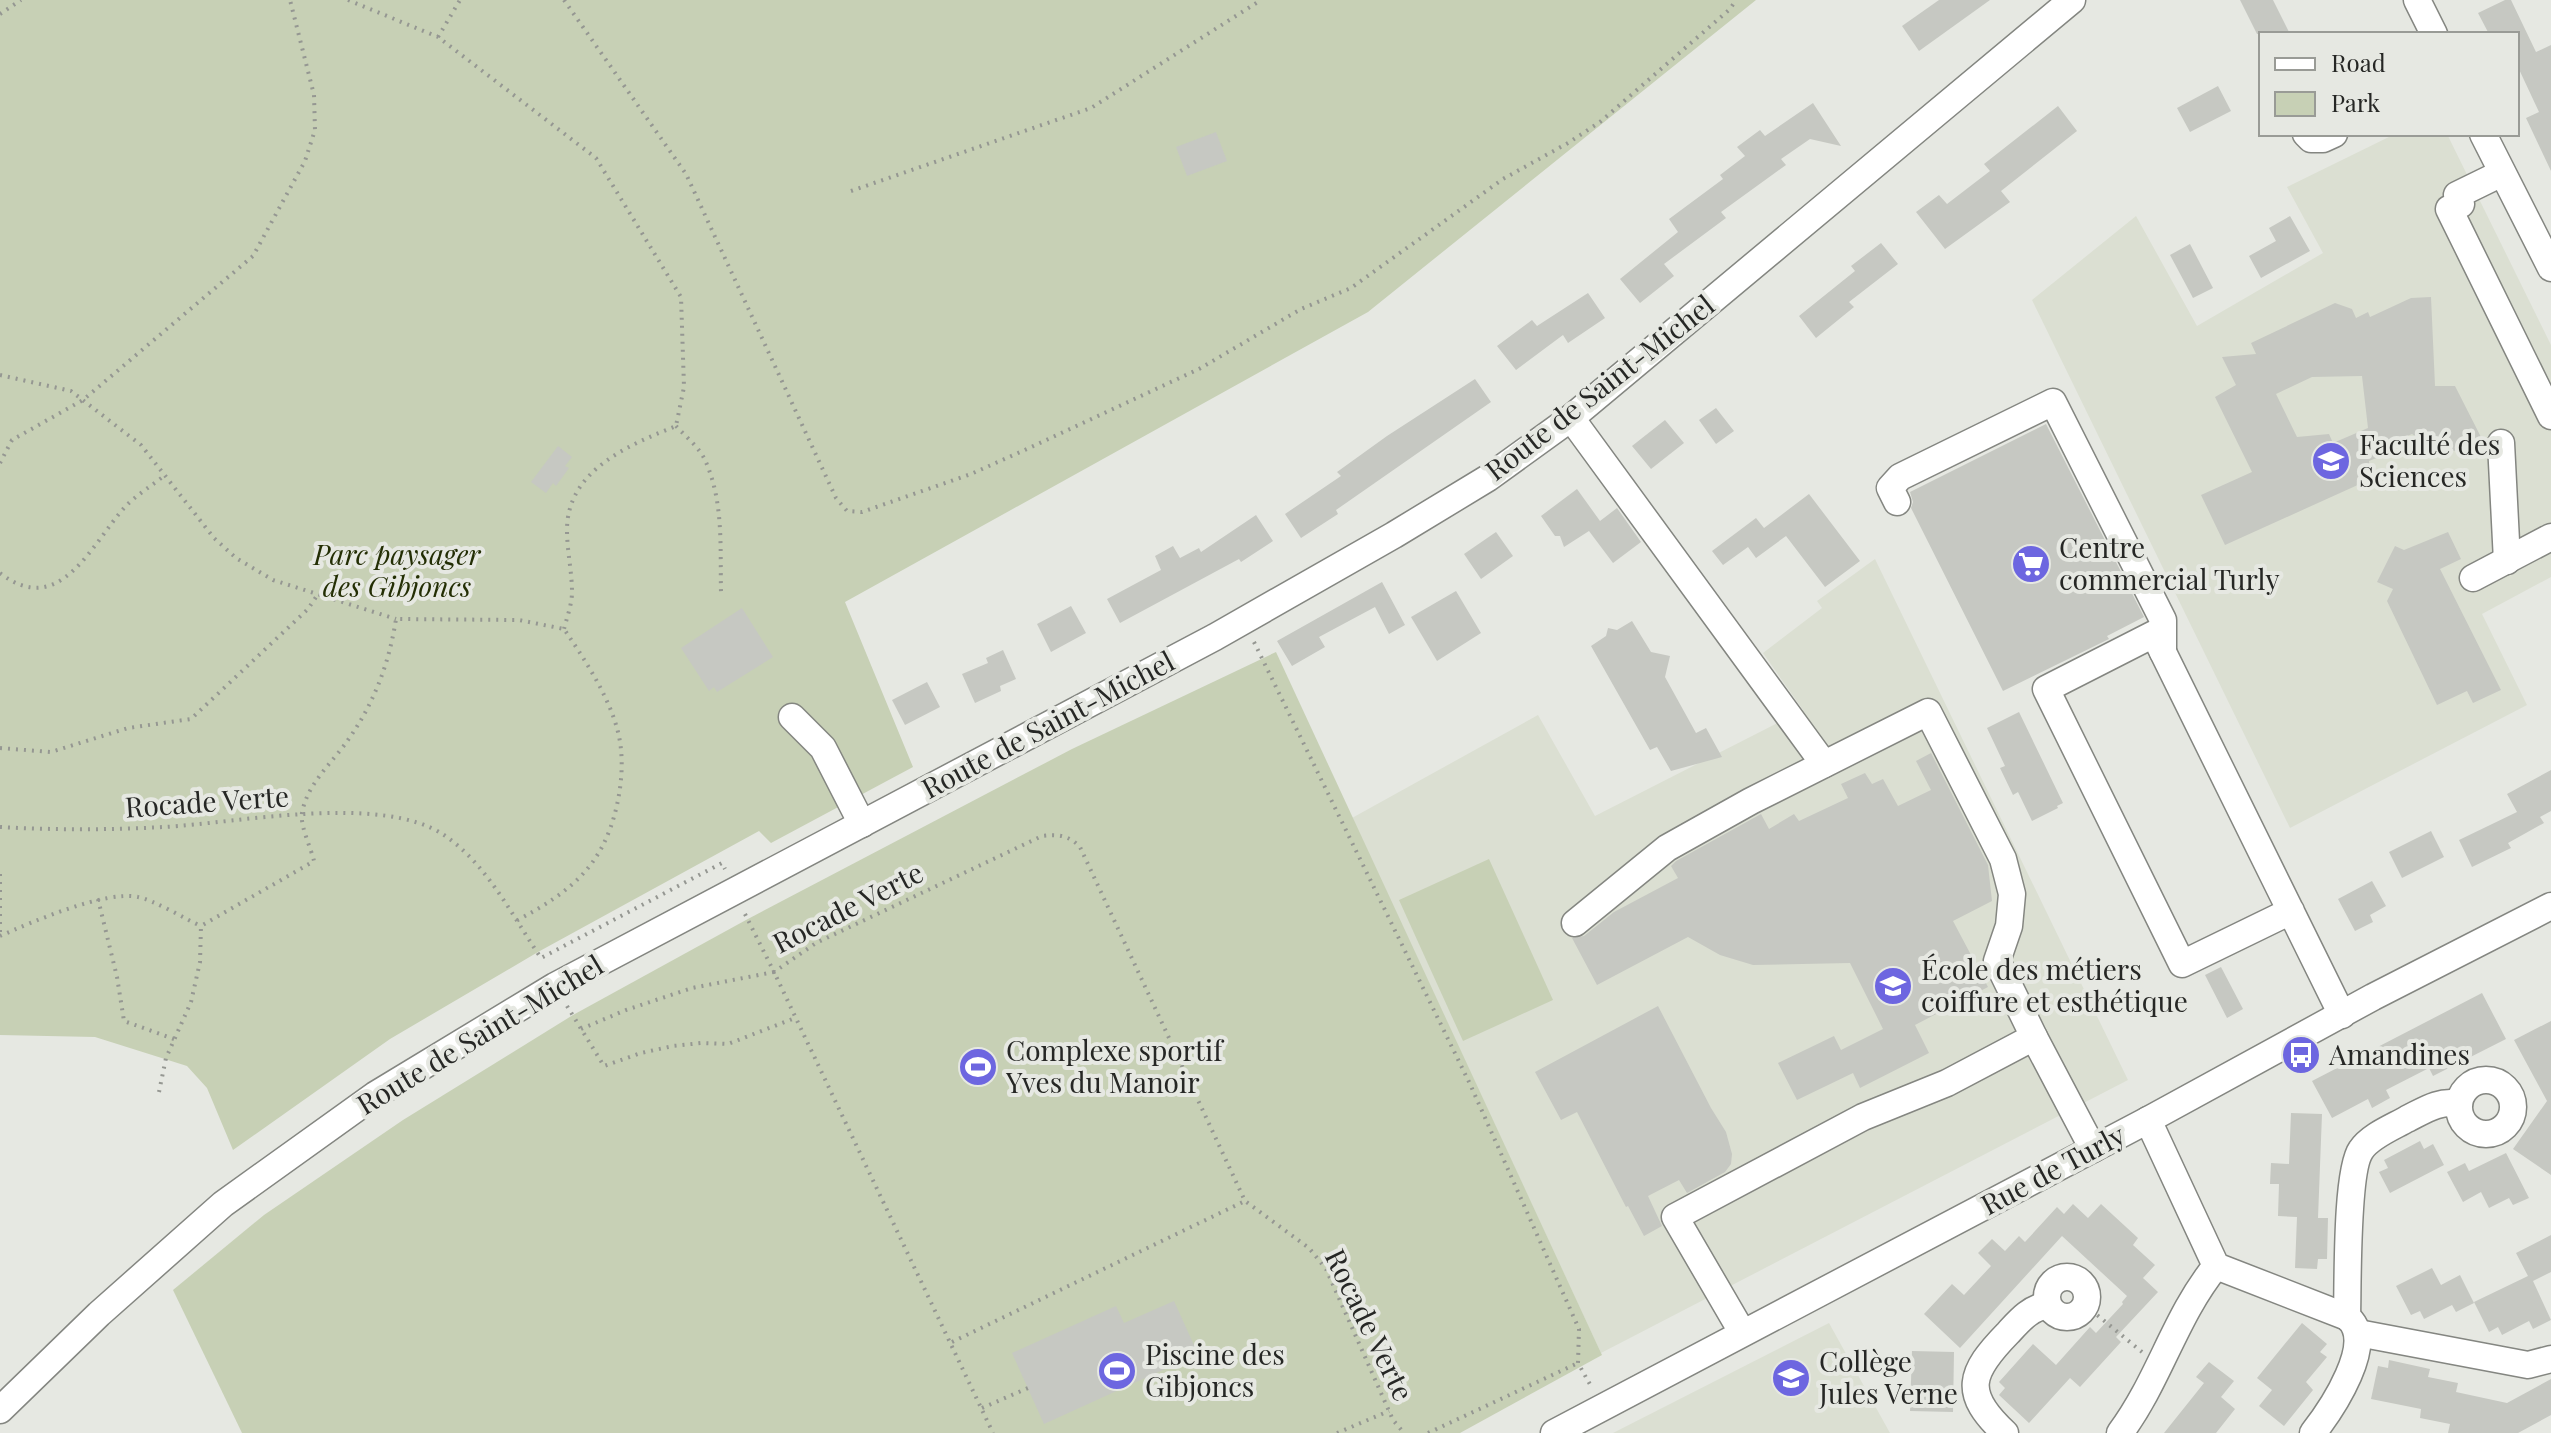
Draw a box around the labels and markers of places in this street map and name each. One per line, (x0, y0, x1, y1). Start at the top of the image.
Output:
place label: Faculté des Sciences (2359, 425, 2500, 494)
school or university icon: Faculté des Sciences (2310, 440, 2352, 482)
place label: Centre commercial Turly (2059, 528, 2280, 597)
supermarket icon: Centre commercial Turly (2010, 543, 2052, 585)
place label: École des métiers coiffure et esthétique (1921, 950, 2188, 1019)
school or university icon: École des métiers coiffure et esthétique (1872, 965, 1914, 1007)
place label: Complexe sportif Yves du Manoir (1005, 1031, 1225, 1100)
bus stop icon: Amandines (2280, 1034, 2322, 1076)
place label: Amandines (2328, 1035, 2470, 1072)
sports icon: Complexe sportif Yves du Manoir (957, 1046, 999, 1088)
place label: Piscine des Gibjoncs (1145, 1335, 1285, 1404)
place label: Collège Jules Verne (1818, 1342, 1958, 1411)
sports icon: Piscine des Gibjoncs (1096, 1350, 1138, 1392)
school or university icon: Collège Jules Verne (1770, 1357, 1812, 1399)

